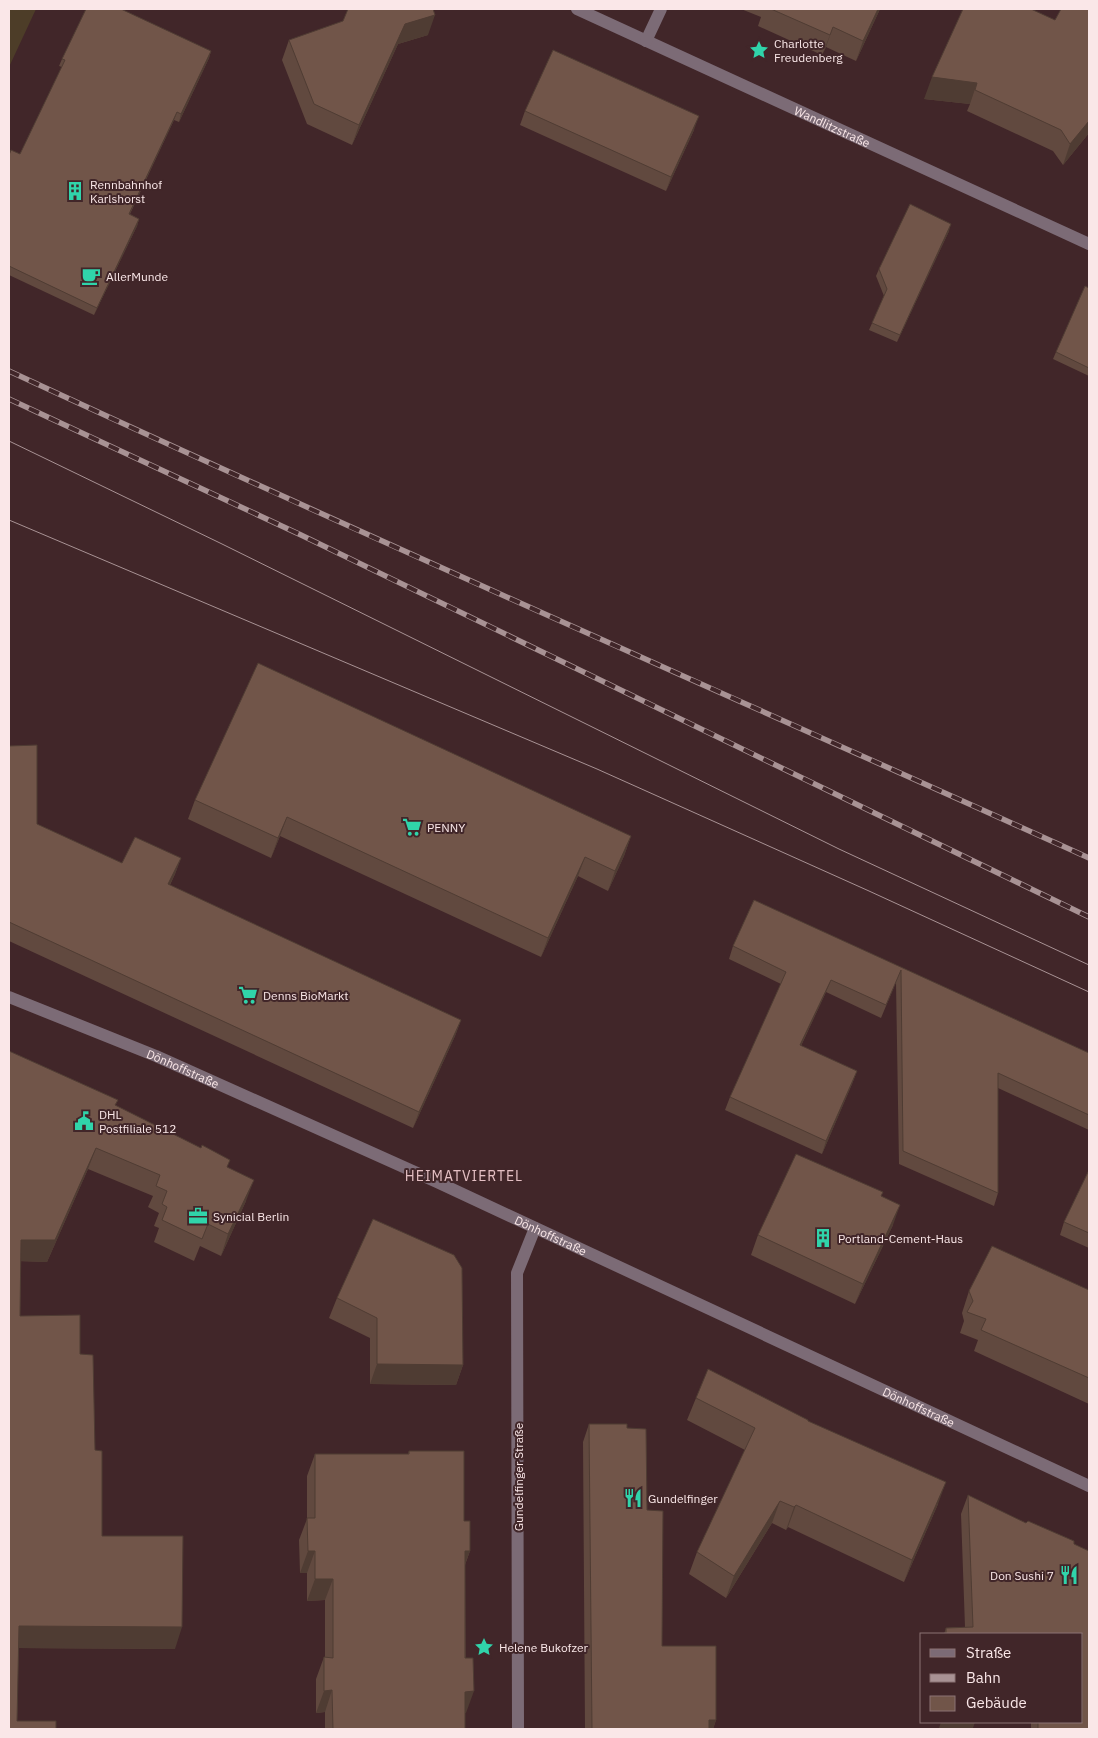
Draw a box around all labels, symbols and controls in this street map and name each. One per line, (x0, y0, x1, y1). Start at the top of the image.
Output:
place label: Charlotte Freudenberg (774, 36, 843, 65)
place icon: Charlotte Freudenberg (748, 39, 770, 61)
street label: Wandlitzstraße (792, 102, 873, 150)
place label: Rennbahnhof Karlshorst (90, 177, 162, 206)
building icon: Rennbahnhof Karlshorst (64, 180, 86, 202)
cafe icon: AllerMunde (80, 265, 102, 287)
place label: AllerMunde (106, 269, 168, 284)
supermarket icon: PENNY (401, 816, 423, 838)
place label: PENNY (427, 820, 465, 835)
supermarket icon: Denns BioMarkt (237, 984, 259, 1006)
place label: Denns BioMarkt (263, 988, 348, 1003)
street label: Dönhoffstraße (145, 1046, 222, 1091)
place label: DHL Postfiliale 512 (99, 1107, 176, 1136)
public building icon: DHL Postfiliale 512 (73, 1110, 95, 1132)
district label: HEIMATVIERTEL (405, 1167, 523, 1185)
office icon: Synicial Berlin (187, 1205, 209, 1227)
place label: Synicial Berlin (213, 1209, 289, 1224)
street label: Dönhoffstraße (512, 1212, 590, 1259)
building icon: Portland-Cement-Haus (812, 1227, 834, 1249)
place label: Portland-Cement-Haus (838, 1231, 963, 1246)
street label: Dönhoffstraße (880, 1383, 958, 1430)
street label: Gundelfinger Straße (511, 1422, 526, 1531)
restaurant icon: Gundelfinger (622, 1487, 644, 1509)
place label: Gundelfinger (648, 1491, 718, 1506)
restaurant icon: Don Sushi 7 (1058, 1564, 1080, 1586)
place label: Don Sushi 7 (990, 1568, 1054, 1583)
legend (920, 1633, 1083, 1723)
place icon: Helene Bukofzer (473, 1636, 495, 1658)
place label: Helene Bukofzer (499, 1640, 589, 1655)
text: Straße (966, 1643, 1011, 1662)
text: Bahn (966, 1668, 1001, 1687)
text: Gebäude (966, 1693, 1027, 1712)

